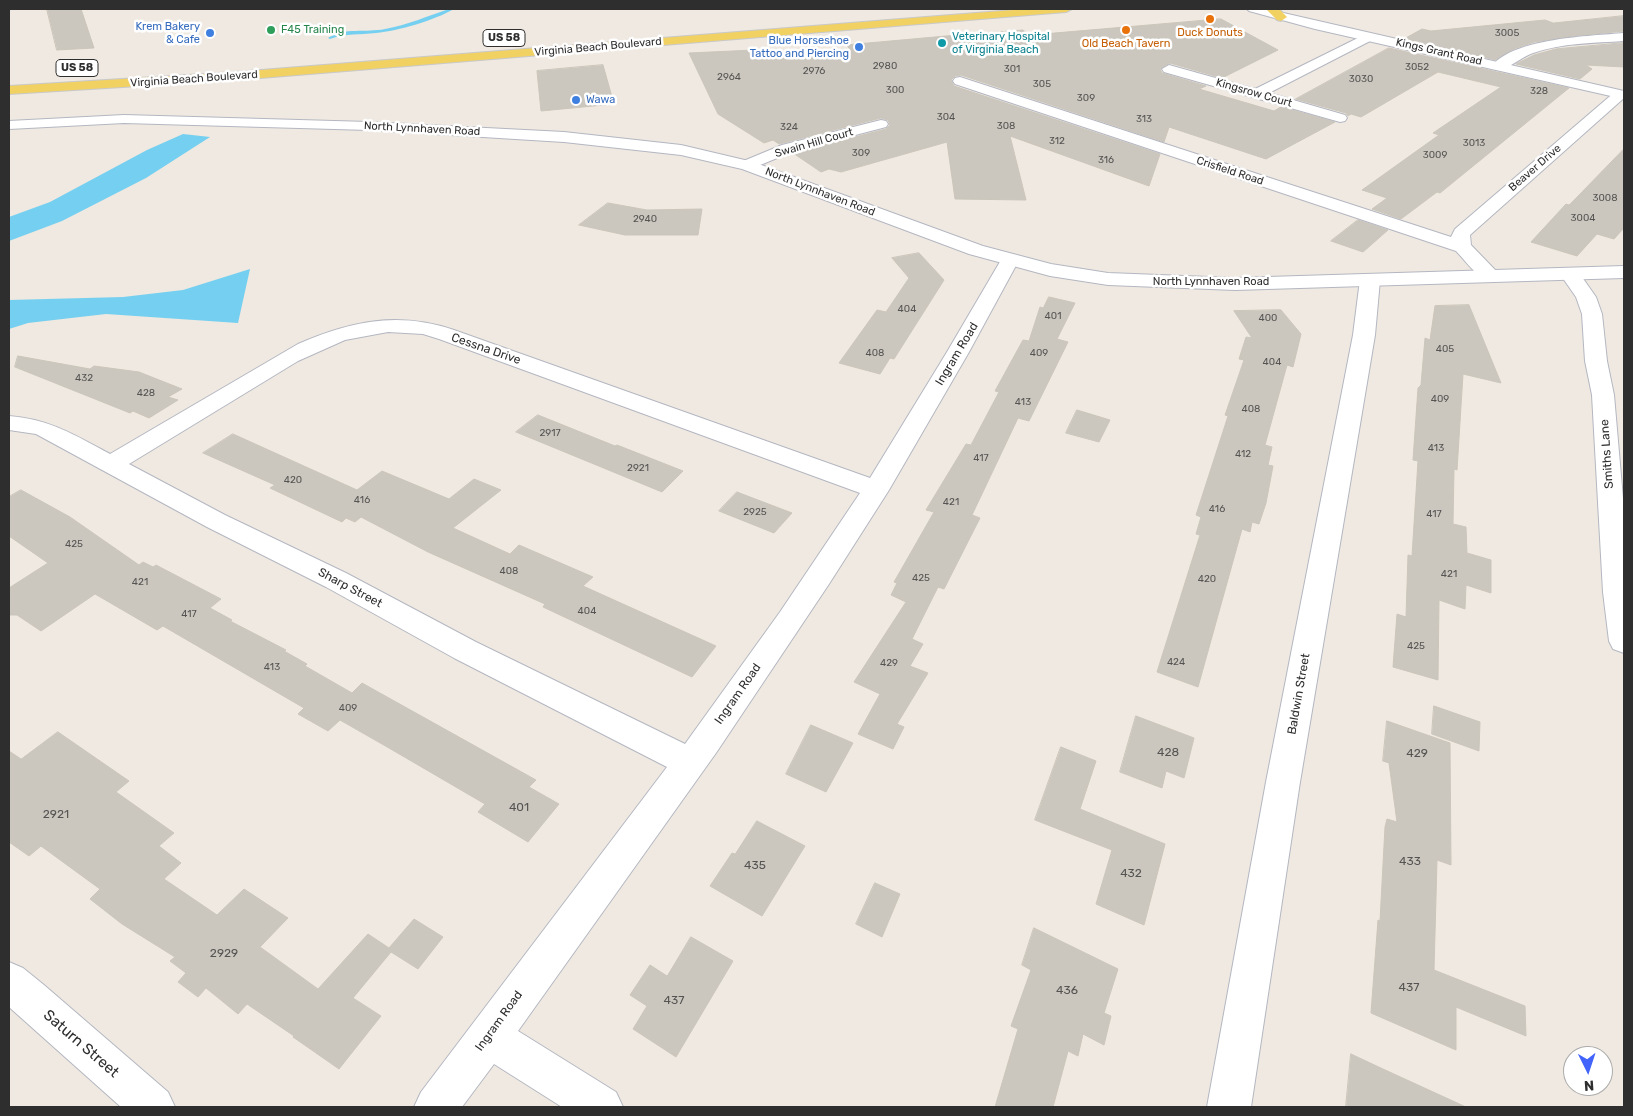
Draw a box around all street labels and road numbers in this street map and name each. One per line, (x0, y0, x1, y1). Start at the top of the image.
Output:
road number: US 58 (483, 29, 525, 46)
street label: Virginia Beach Boulevard (534, 35, 662, 59)
street label: Kings Grant Road (1395, 36, 1483, 68)
road number: US 58 (56, 59, 98, 76)
street label: Virginia Beach Boulevard (130, 68, 258, 90)
street label: Kingsrow Court (1214, 76, 1294, 110)
street label: North Lynnhaven Road (363, 119, 481, 139)
street label: Swain Hill Court (773, 126, 855, 160)
street label: Beaver Drive (1506, 142, 1564, 194)
street label: Crisfield Road (1195, 154, 1265, 188)
street label: North Lynnhaven Road (763, 165, 877, 219)
street label: North Lynnhaven Road (1153, 275, 1269, 289)
street label: Ingram Road (933, 320, 981, 388)
street label: Cessna Drive (449, 330, 523, 368)
street label: Smiths Lane (1597, 419, 1617, 489)
street label: Sharp Street (315, 565, 385, 611)
street label: Baldwin Street (1285, 652, 1313, 736)
street label: Ingram Road (712, 661, 764, 727)
street label: Ingram Road (472, 988, 526, 1054)
street label: Saturn Street (40, 1006, 122, 1082)

